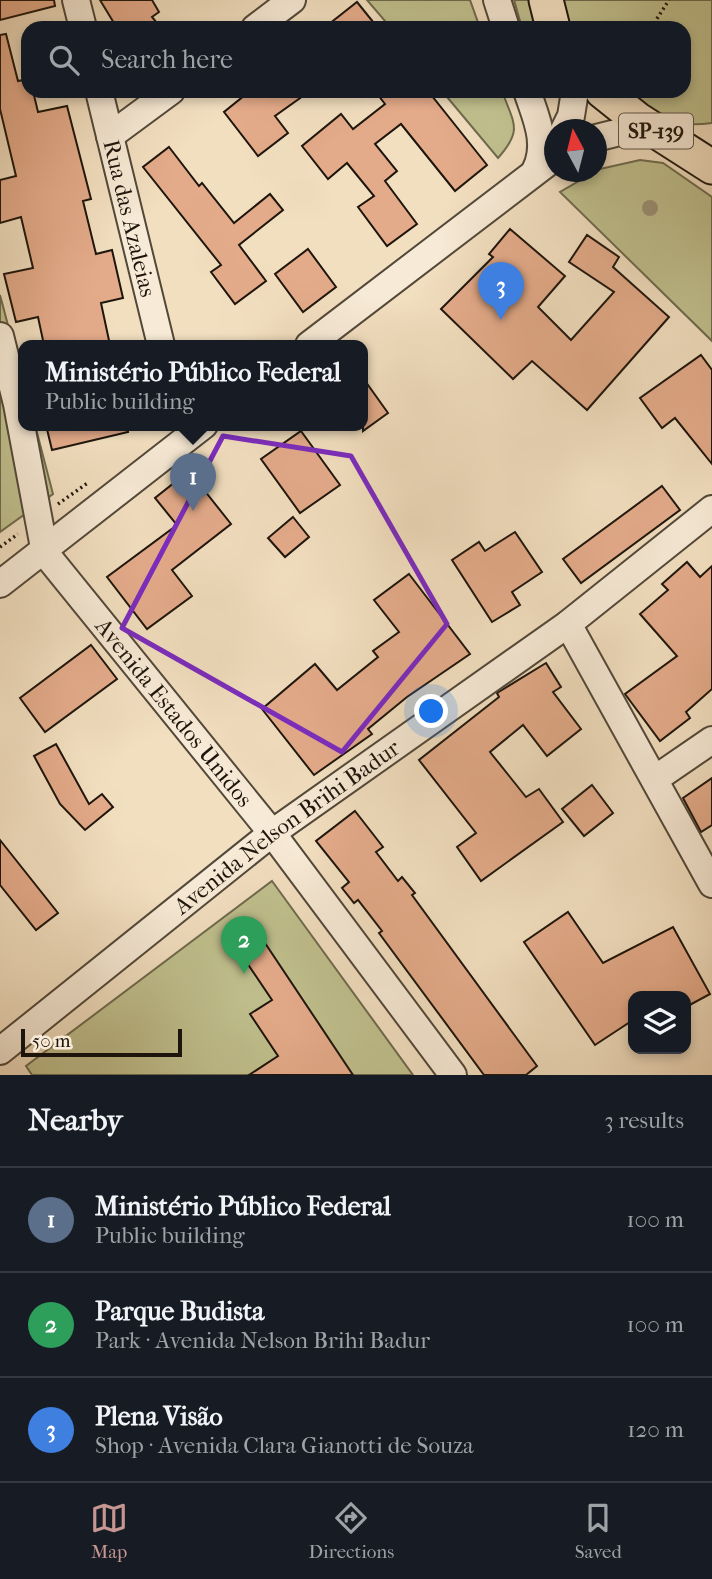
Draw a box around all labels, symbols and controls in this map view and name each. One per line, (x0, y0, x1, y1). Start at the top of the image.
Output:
search box (21, 21, 691, 98)
icon: search (45, 41, 83, 79)
text: Search here (101, 44, 233, 75)
road number: SP-139 (619, 114, 693, 148)
north arrow (544, 119, 607, 182)
street label: Rua das Azaleias (97, 137, 162, 300)
pin: 3 (478, 262, 524, 320)
popup (18, 340, 368, 431)
text: Ministério Público Federal (45, 357, 341, 388)
text: Public building (45, 388, 195, 415)
pin: 1 (170, 453, 216, 511)
street label: Avenida Estados Unidos (89, 612, 258, 812)
your location (414, 694, 448, 728)
street label: Avenida Nelson Brihi Badur (168, 734, 405, 921)
pin: 2 (221, 916, 267, 974)
map controls (628, 991, 691, 1054)
button: layers (628, 991, 691, 1054)
scale bar (21, 1026, 182, 1058)
text: 50 m (32, 1030, 71, 1052)
text: Nearby (28, 1103, 123, 1138)
text: 3 results (604, 1107, 684, 1134)
text: Ministério Público Federal (95, 1191, 391, 1222)
text: 1 (47, 1206, 55, 1233)
text: 100 m (626, 1206, 684, 1233)
text: Public building (95, 1222, 245, 1249)
text: Parque Budista (95, 1296, 264, 1327)
text: 2 (45, 1311, 57, 1338)
text: 100 m (626, 1311, 684, 1338)
text: Park · Avenida Nelson Brihi Badur (95, 1327, 430, 1354)
text: Plena Visão (95, 1401, 223, 1432)
text: 3 (46, 1416, 56, 1443)
text: 120 m (627, 1416, 684, 1443)
text: Shop · Avenida Clara Gianotti de Souza (95, 1432, 474, 1459)
tab: Map (90, 1499, 128, 1563)
tab: Directions (309, 1499, 394, 1563)
tab: Saved (575, 1499, 622, 1563)

